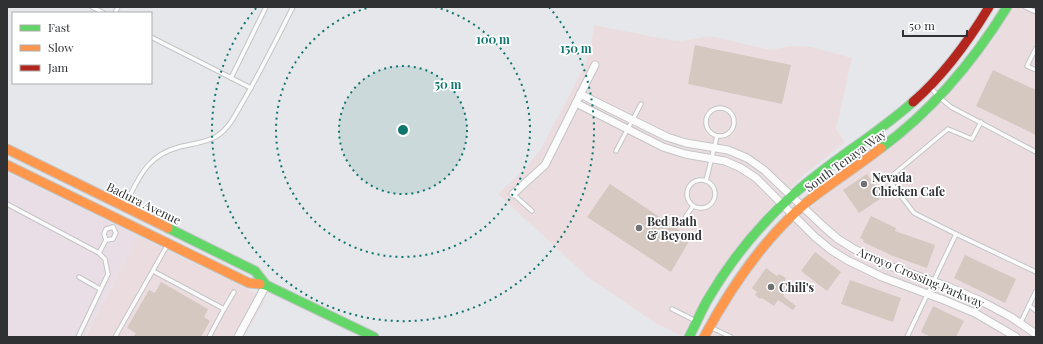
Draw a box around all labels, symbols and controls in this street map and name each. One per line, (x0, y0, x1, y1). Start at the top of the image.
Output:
legend (12, 12, 152, 84)
scale bar (903, 12, 967, 38)
text: 50 m (909, 17, 935, 33)
text: Fast (48, 19, 71, 35)
text: 100 m (476, 31, 510, 47)
text: Slow (48, 39, 74, 55)
text: 150 m (560, 40, 592, 56)
text: Jam (47, 59, 69, 75)
text: 50 m (435, 76, 462, 92)
centre of rings (396, 123, 410, 137)
street label: South Tenaya Way (801, 125, 889, 195)
place label: Nevada Chicken Cafe (872, 169, 945, 199)
street label: Badura Avenue (104, 178, 184, 228)
marker: Nevada Chicken Cafe (859, 179, 869, 189)
place label: Bed Bath & Beyond (647, 213, 702, 243)
marker: Bed Bath & Beyond (634, 223, 644, 233)
street label: Arroyo Crossing Parkway (854, 243, 987, 311)
place label: Chili's (779, 279, 814, 295)
marker: Chili's (766, 282, 776, 292)

